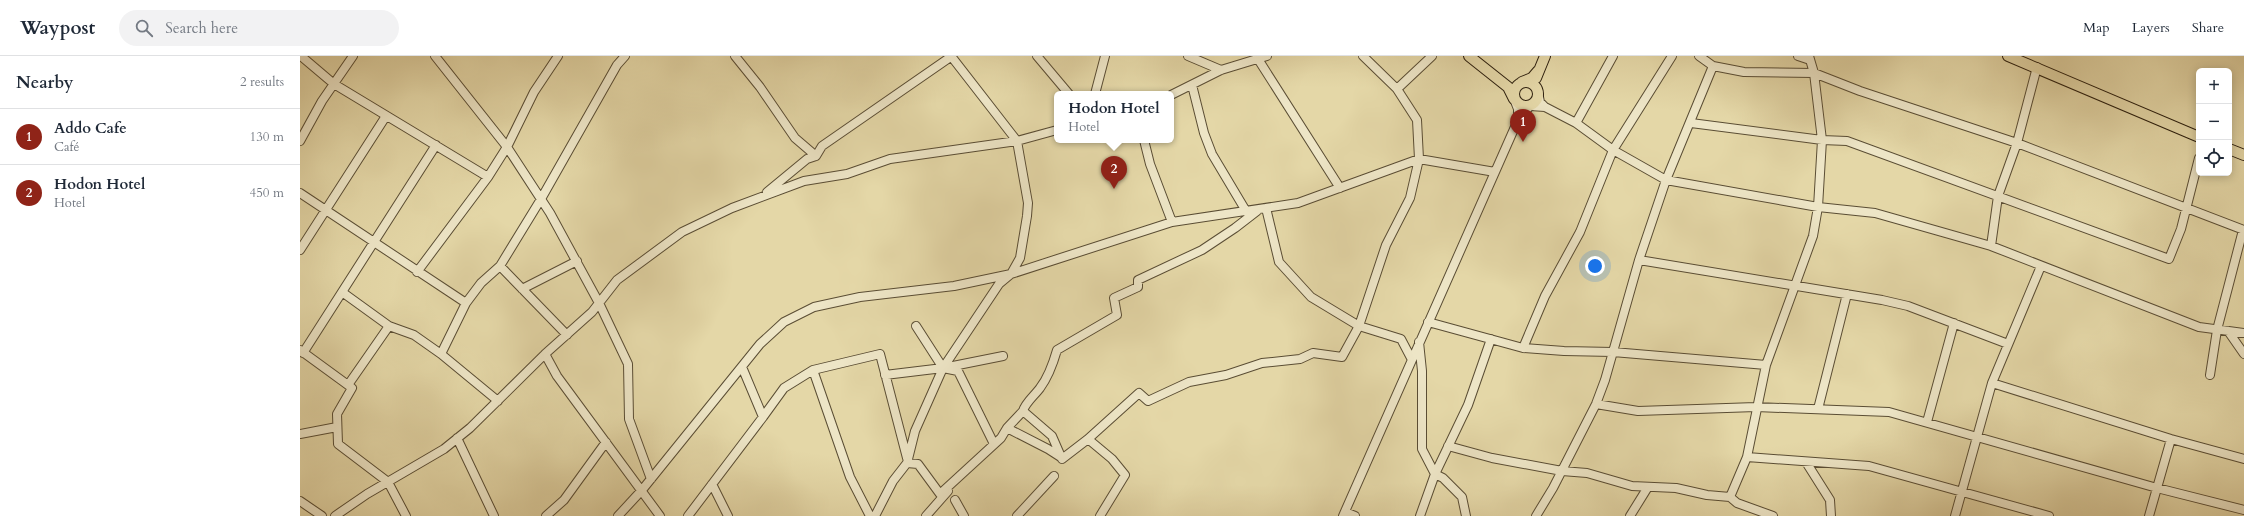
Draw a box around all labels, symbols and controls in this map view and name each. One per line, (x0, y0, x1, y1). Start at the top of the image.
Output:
search box (119, 10, 399, 46)
text: Waypost (20, 15, 95, 41)
icon: search (133, 17, 155, 39)
text: Search here (165, 18, 238, 38)
text: Map (2083, 18, 2110, 37)
text: Layers (2132, 18, 2170, 37)
text: Share (2192, 18, 2224, 37)
map controls (2196, 68, 2232, 176)
button: + (2196, 68, 2232, 104)
text: Nearby (16, 71, 73, 94)
text: 2 results (240, 73, 284, 91)
popup (1054, 91, 1174, 143)
text: Hodon Hotel (1068, 98, 1160, 118)
button: − (2196, 104, 2232, 140)
pin: 1 (1510, 109, 1536, 142)
text: Addo Cafe (54, 118, 127, 138)
text: Hotel (1068, 118, 1100, 136)
text: 1 (26, 128, 32, 146)
text: 130 m (250, 128, 284, 146)
text: Café (54, 138, 79, 156)
button: locate (2196, 140, 2232, 176)
pin: 2 (1101, 156, 1127, 189)
text: Hodon Hotel (54, 174, 145, 194)
text: 2 (26, 184, 32, 202)
text: 450 m (250, 184, 284, 202)
text: Hotel (54, 194, 85, 212)
your location (1585, 256, 1605, 276)

